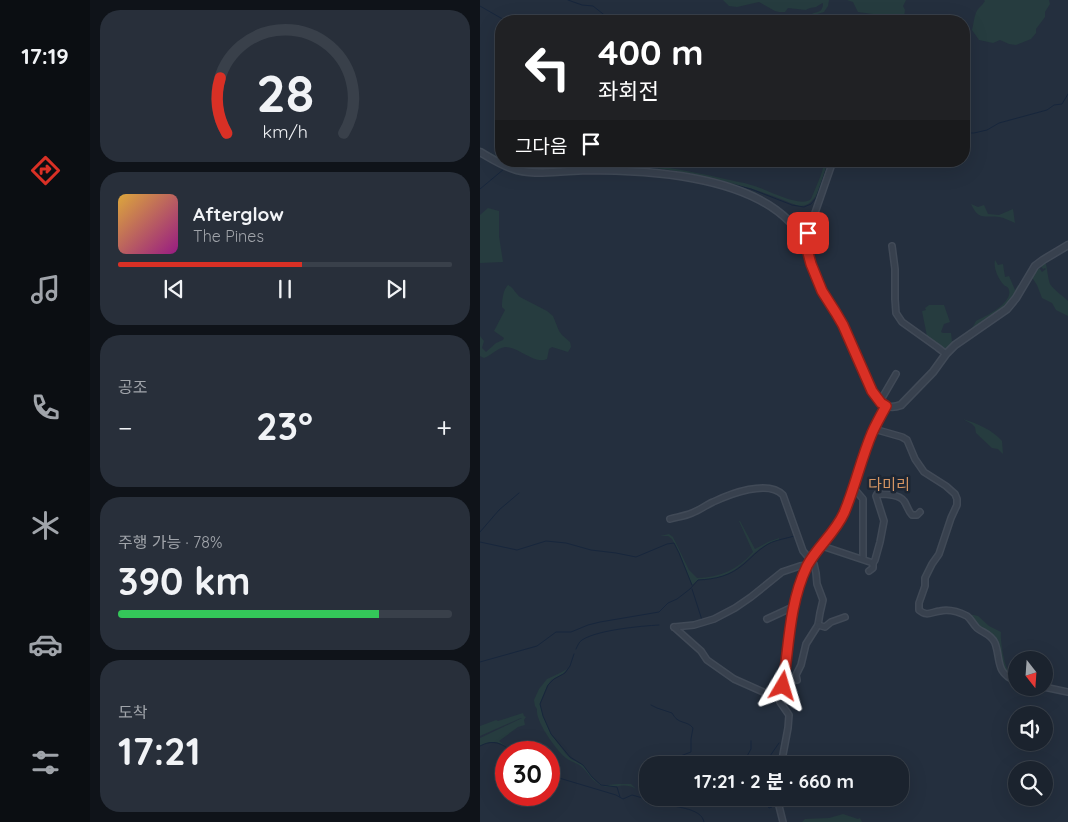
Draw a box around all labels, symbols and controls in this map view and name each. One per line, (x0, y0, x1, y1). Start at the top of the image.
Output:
text: 400 m (598, 30, 704, 74)
icon: left (515, 35, 580, 100)
text: 17:19 (21, 42, 69, 70)
text: 28 (256, 60, 314, 125)
text: 좌회전 (598, 77, 659, 105)
text: km/h (262, 120, 308, 142)
icon: arrive (577, 130, 605, 158)
text: 그다음 (515, 134, 567, 158)
icon: directions (28, 153, 63, 188)
text: Afterglow (193, 202, 284, 226)
pin (787, 212, 829, 254)
icon: arrive (794, 219, 822, 247)
text: The Pines (193, 226, 264, 246)
icon: music (28, 272, 63, 307)
icon: previous (160, 275, 188, 303)
icon: pause (271, 275, 299, 303)
icon: next (382, 275, 410, 303)
text: 공조 (118, 377, 147, 397)
icon: phone (28, 390, 63, 425)
text: 23° (256, 402, 313, 450)
text: − (118, 410, 133, 445)
text: + (436, 410, 452, 445)
district label: 다미리 (868, 475, 910, 494)
icon: climate (28, 508, 63, 543)
text: 주행 가능 · 78% (118, 532, 222, 552)
text: 390 km (118, 557, 251, 605)
icon: car (28, 627, 63, 662)
north arrow (1008, 651, 1052, 696)
map controls (1008, 651, 1053, 806)
position arrow (756, 659, 808, 711)
text: 도착 (118, 702, 147, 722)
button: sound (1008, 706, 1053, 751)
text: 17:21 (118, 727, 200, 775)
speed limit sign: 30 (495, 741, 560, 806)
icon: filters (28, 745, 63, 780)
button: search (1008, 761, 1053, 806)
text: 17:21 · 2 분 · 660 m (694, 769, 854, 793)

